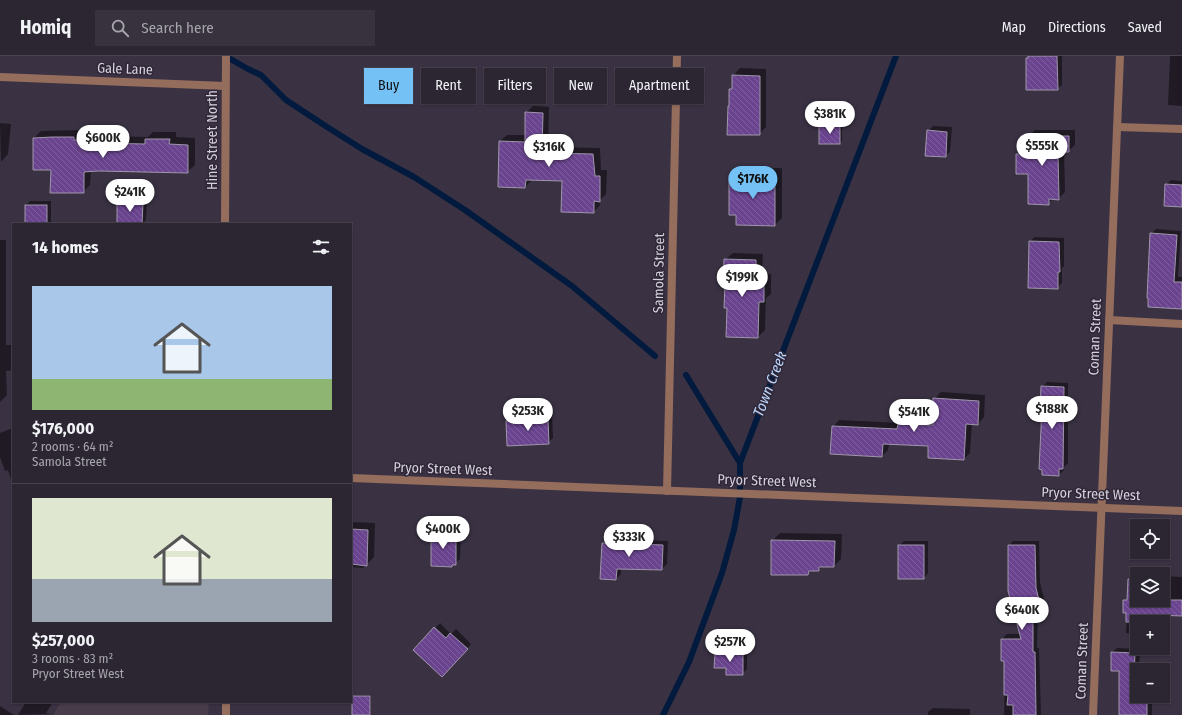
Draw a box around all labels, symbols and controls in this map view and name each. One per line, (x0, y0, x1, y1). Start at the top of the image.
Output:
search box (95, 10, 375, 46)
text: Homiq (20, 16, 71, 39)
icon: search (109, 17, 131, 39)
text: Search here (141, 19, 214, 37)
text: Map (1002, 19, 1026, 36)
text: Directions (1048, 19, 1106, 36)
text: Saved (1128, 19, 1162, 36)
street label: Gale Lane (97, 60, 153, 78)
chip: Buy (364, 68, 413, 104)
chip: Rent (421, 68, 476, 104)
chip: Filters (484, 68, 546, 104)
chip: New (554, 68, 607, 104)
chip: Apartment (615, 68, 704, 104)
street label: Hine Street North (204, 90, 221, 190)
pin: $381K (802, 101, 858, 135)
text: $381K (814, 106, 846, 121)
pin: $600K (75, 125, 131, 159)
text: $600K (85, 130, 121, 145)
pin: $555K (1014, 133, 1070, 167)
pin: $316K (521, 134, 577, 168)
text: $555K (1025, 138, 1059, 153)
text: $316K (533, 139, 565, 154)
pin: $176K (725, 166, 781, 200)
text: $176K (737, 171, 769, 186)
pin: $241K (102, 179, 158, 213)
text: $241K (115, 184, 145, 199)
street label: Samola Street (650, 232, 668, 313)
icon: filters (310, 236, 332, 258)
text: 14 homes (32, 237, 99, 258)
pin: $199K (714, 264, 770, 298)
text: $199K (726, 269, 758, 284)
street label: Coman Street (1085, 298, 1105, 376)
icon: home (146, 312, 218, 384)
water label: Town Creek (749, 348, 791, 419)
pin: $188K (1024, 396, 1080, 430)
pin: $253K (500, 398, 556, 432)
pin: $541K (886, 399, 942, 433)
text: $188K (1036, 401, 1068, 416)
text: $253K (512, 403, 544, 418)
text: $541K (898, 404, 930, 419)
text: $176,000 (32, 418, 94, 439)
text: 2 rooms · 64 m² (32, 439, 113, 454)
text: Samola Street (32, 454, 106, 469)
street label: Pryor Street West (393, 459, 493, 479)
street label: Pryor Street West (717, 471, 817, 491)
street label: Pryor Street West (1041, 484, 1141, 504)
pin: $400K (415, 516, 471, 550)
map controls (1130, 519, 1170, 703)
button: locate (1130, 519, 1170, 559)
text: $400K (426, 521, 460, 536)
icon: home (146, 524, 218, 596)
pin: $333K (601, 524, 657, 558)
text: $333K (613, 529, 645, 544)
button: layers (1130, 567, 1170, 607)
pin: $640K (994, 597, 1050, 631)
text: $640K (1005, 602, 1039, 617)
button: + (1130, 615, 1170, 655)
street label: Coman Street (1072, 622, 1092, 700)
pin: $257K (702, 629, 758, 663)
text: $257,000 (32, 630, 95, 651)
text: $257K (714, 634, 746, 649)
text: 3 rooms · 83 m² (32, 651, 113, 666)
button: − (1130, 663, 1170, 703)
text: Pryor Street West (32, 666, 124, 681)

